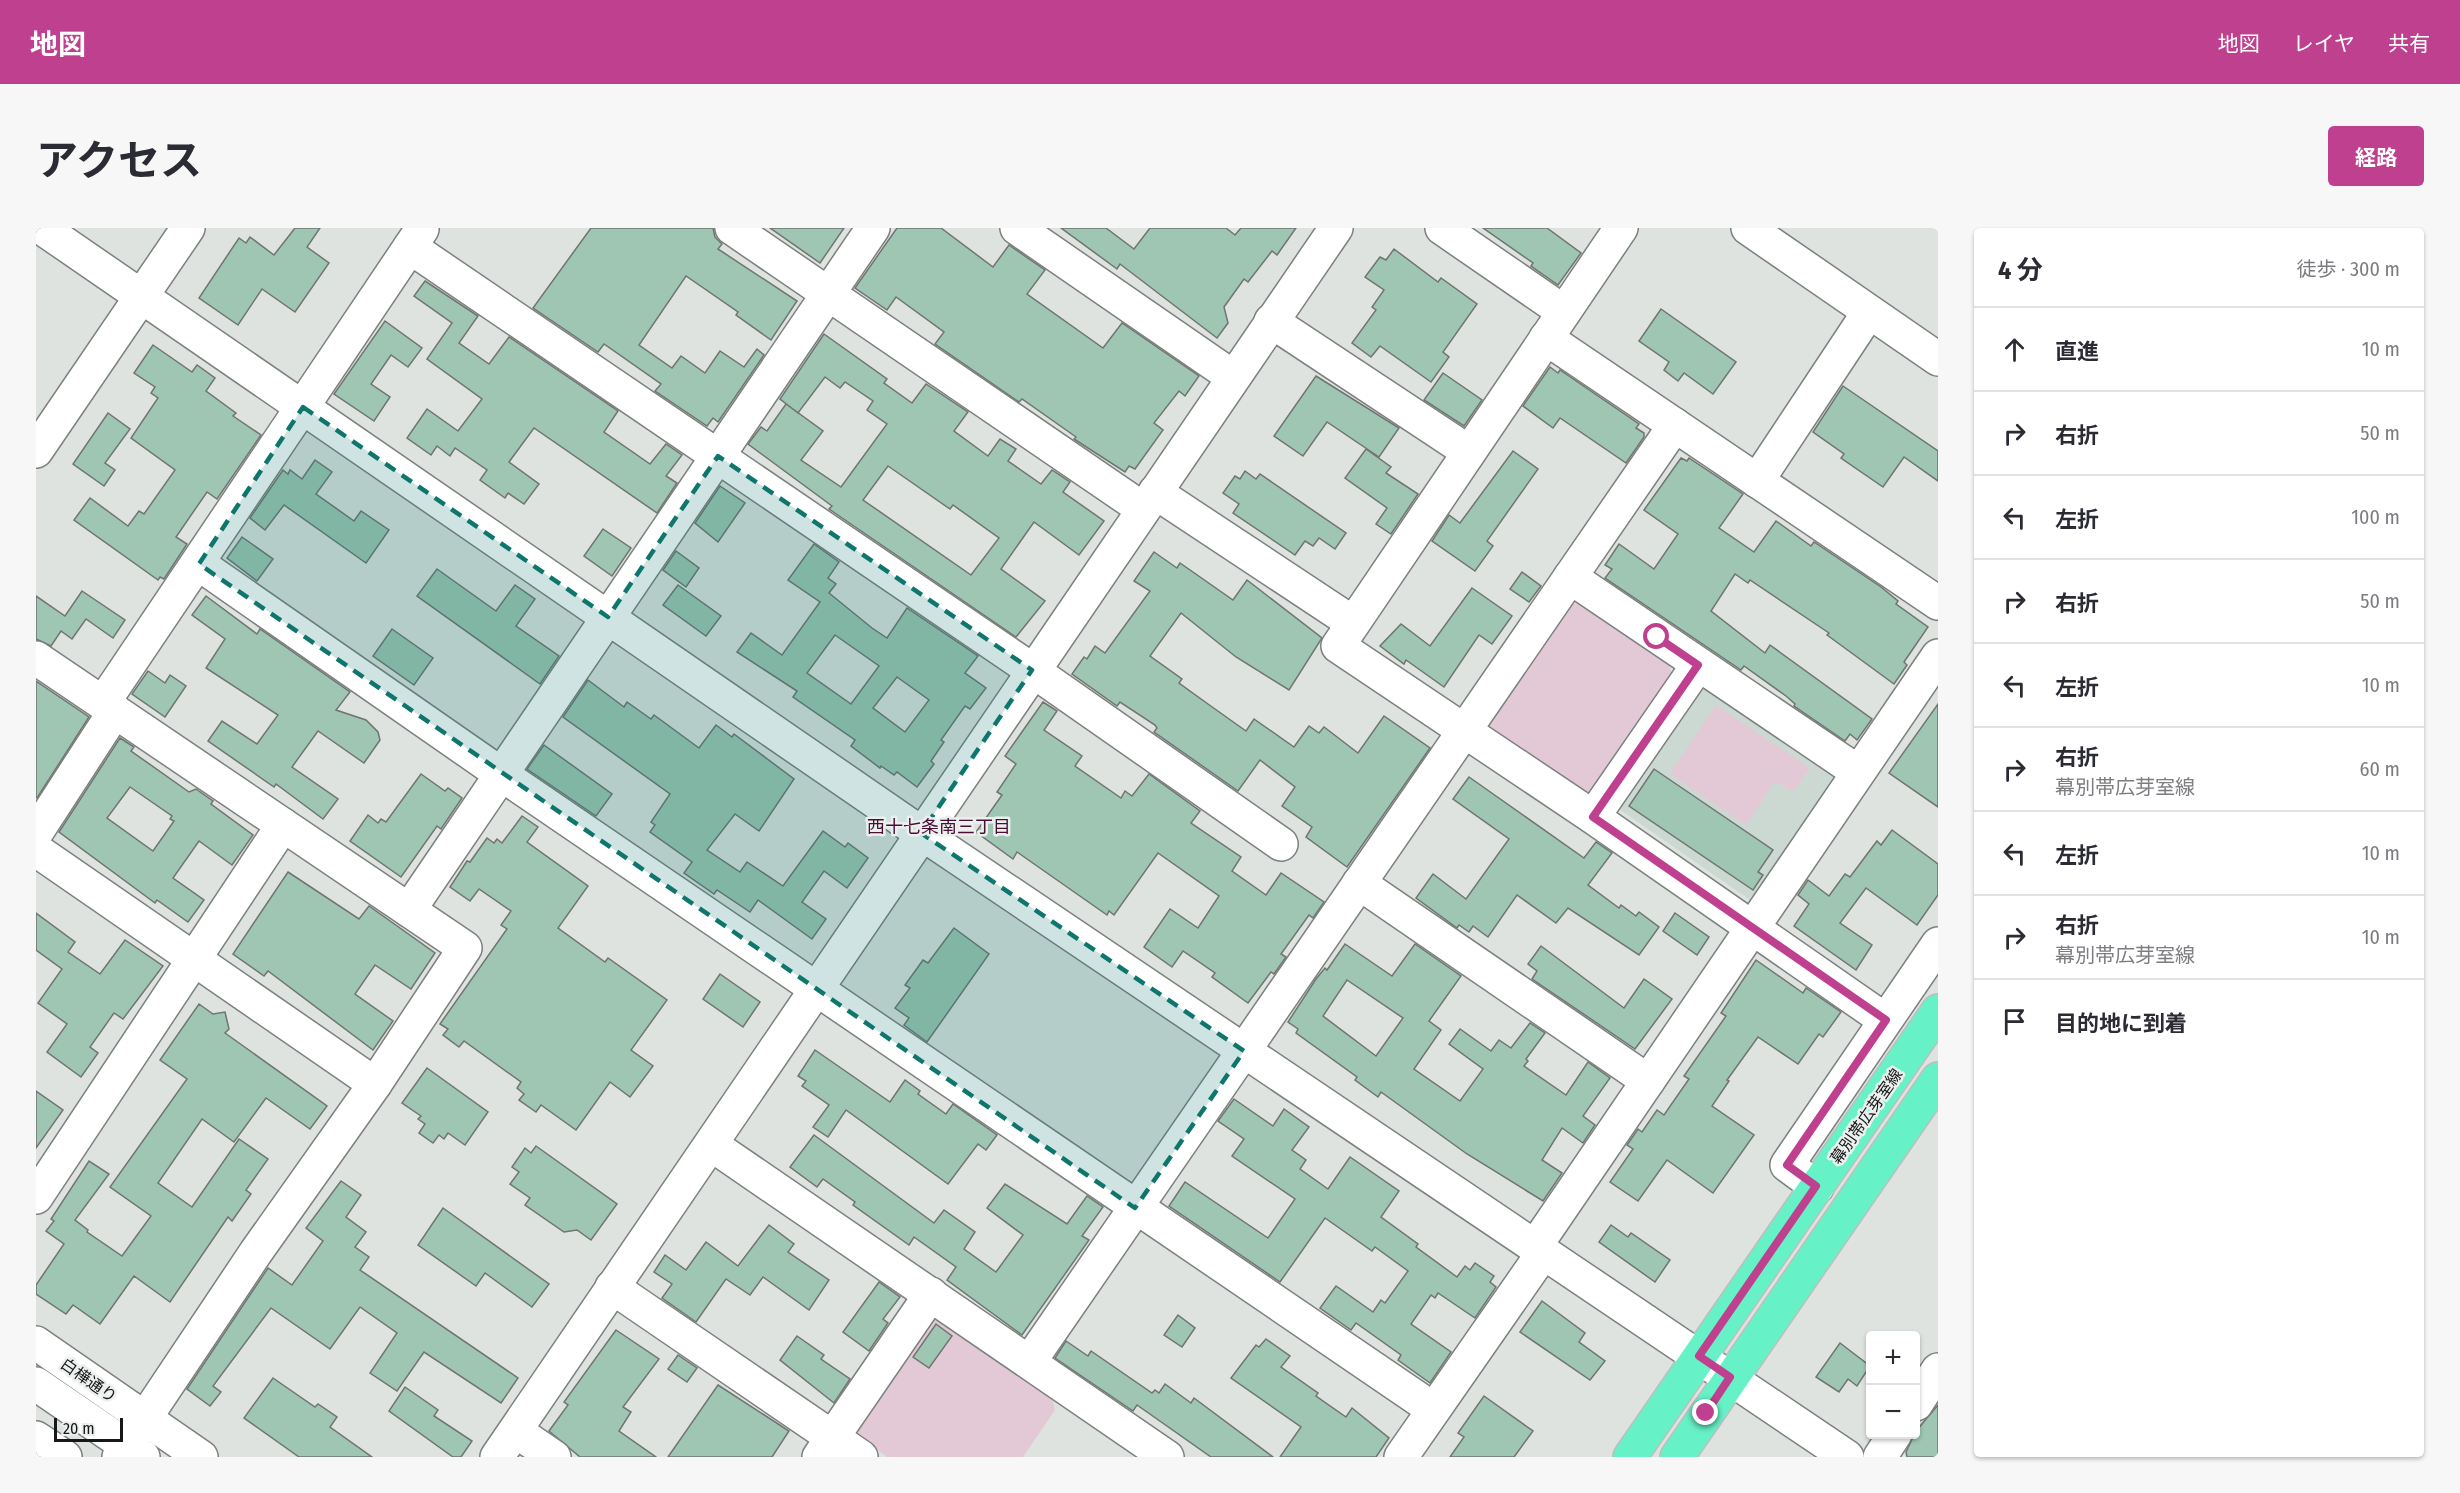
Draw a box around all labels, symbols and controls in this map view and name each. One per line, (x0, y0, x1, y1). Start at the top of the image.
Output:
text: 地図 (30, 28, 86, 61)
text: 地図 (2218, 31, 2260, 57)
text: レイヤ (2293, 31, 2355, 57)
text: 共有 (2388, 31, 2430, 57)
button: 経路 (2328, 126, 2424, 186)
text: アクセス (36, 136, 202, 186)
text: 4 分 (1998, 255, 2043, 286)
text: 徒歩 · 300 m (2296, 257, 2400, 281)
icon: ahead (1998, 333, 2031, 366)
text: 10 m (2362, 337, 2400, 361)
text: 直進 (2055, 338, 2099, 365)
icon: right (1998, 417, 2031, 450)
text: 50 m (2360, 421, 2400, 445)
text: 右折 (2055, 422, 2099, 449)
icon: left (1998, 501, 2031, 534)
text: 100 m (2351, 505, 2400, 529)
text: 左折 (2055, 506, 2099, 533)
icon: right (1998, 585, 2031, 618)
text: 50 m (2360, 589, 2400, 613)
text: 右折 (2055, 590, 2099, 617)
route start (1643, 623, 1669, 649)
icon: left (1998, 669, 2031, 702)
text: 10 m (2362, 673, 2400, 697)
text: 左折 (2055, 674, 2099, 701)
text: 右折 (2055, 744, 2099, 771)
icon: right (1998, 753, 2031, 786)
text: 60 m (2360, 757, 2400, 781)
text: 幕別帯広芽室線 (2055, 775, 2195, 799)
district label: 西十七条南三丁目 (867, 816, 1011, 838)
icon: left (1998, 837, 2031, 870)
text: 10 m (2362, 841, 2400, 865)
text: 左折 (2055, 842, 2099, 869)
text: 右折 (2055, 912, 2099, 939)
icon: right (1998, 921, 2031, 954)
text: 10 m (2362, 925, 2400, 949)
text: 幕別帯広芽室線 (2055, 943, 2195, 967)
icon: arrive (1998, 1005, 2031, 1038)
text: 目的地に到着 (2055, 1010, 2187, 1037)
street label: 幕別帯広芽室線 (1827, 1065, 1906, 1168)
map controls (1866, 1331, 1920, 1439)
button: + (1866, 1331, 1920, 1385)
street label: 白樺通り (57, 1354, 120, 1407)
button: − (1866, 1385, 1920, 1439)
route end (1692, 1399, 1718, 1425)
scale bar (54, 1415, 123, 1442)
text: 20 m (63, 1419, 94, 1438)

